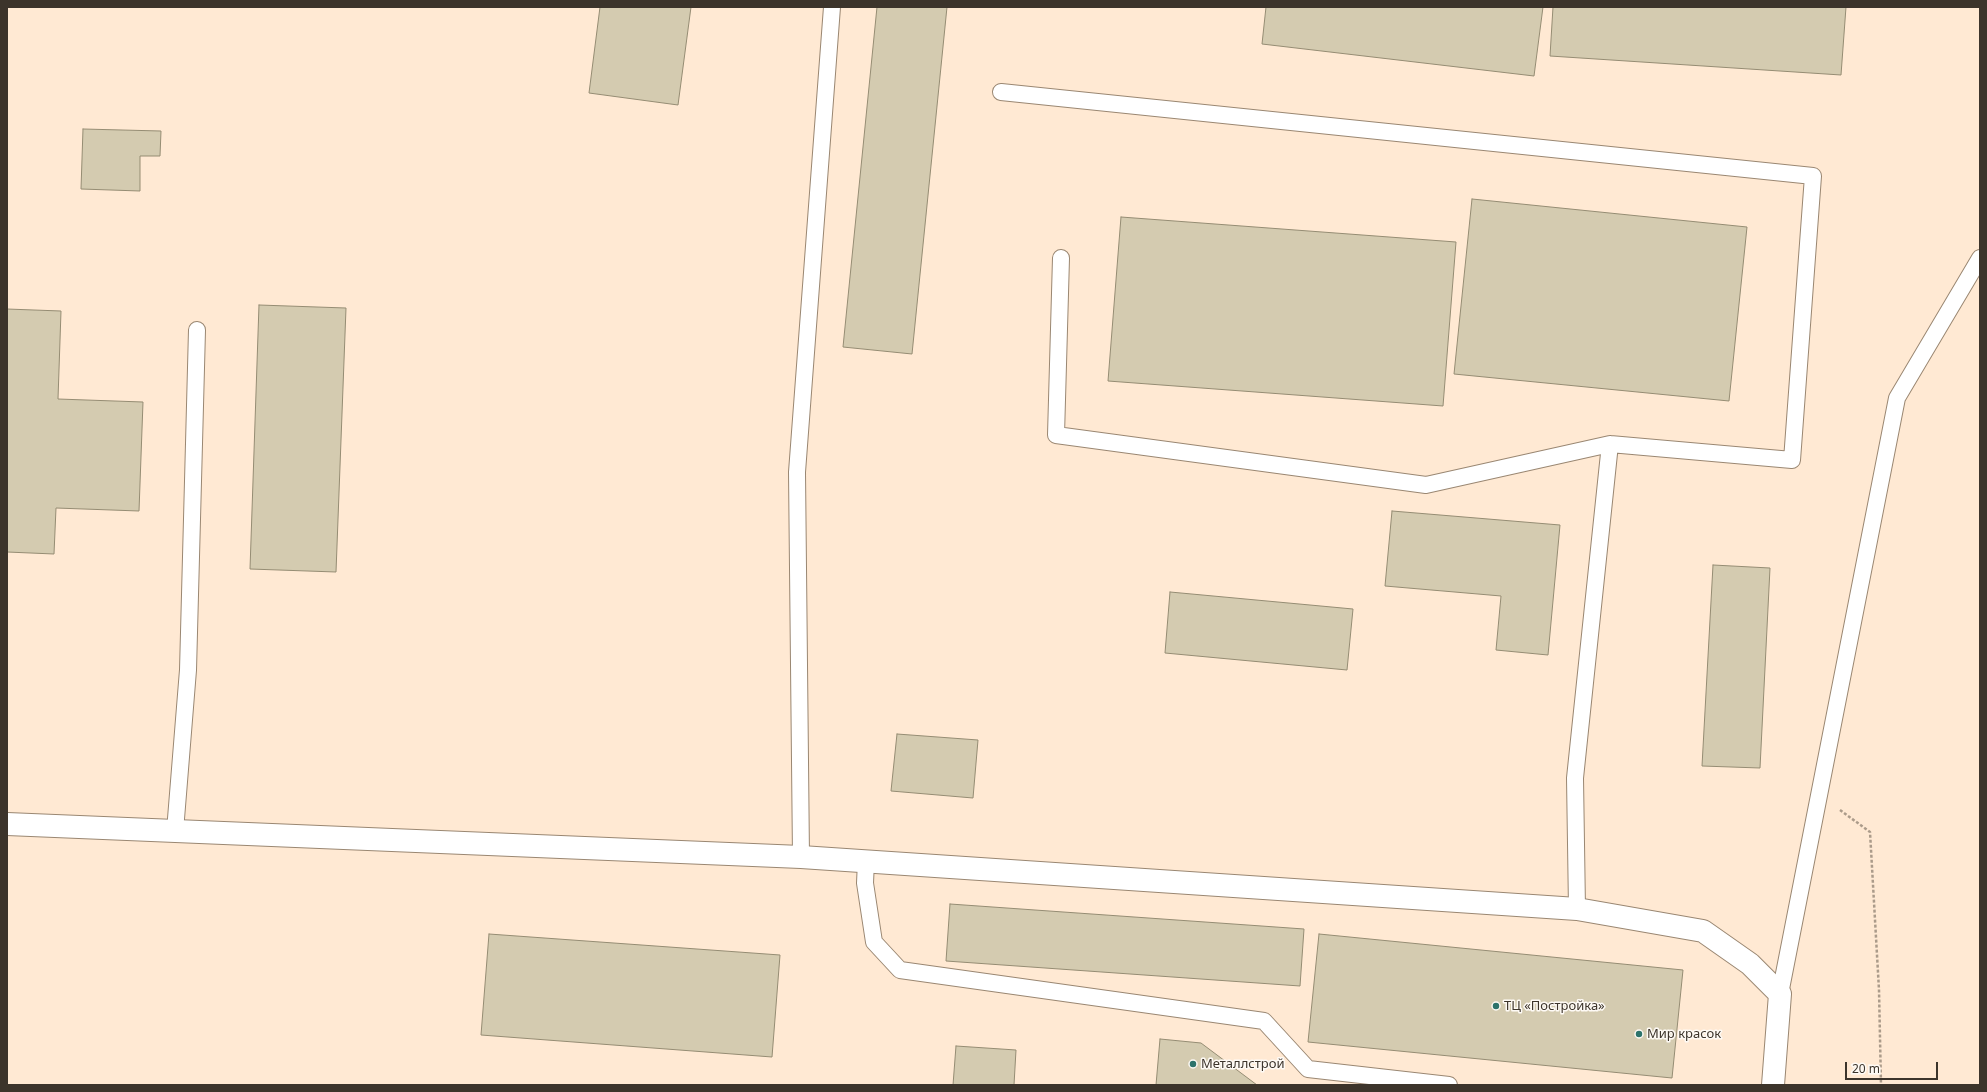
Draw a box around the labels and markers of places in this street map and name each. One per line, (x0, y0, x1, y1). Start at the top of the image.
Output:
place label: ТЦ «Постройка» (1504, 998, 1605, 1014)
marker: ТЦ «Постройка» (1491, 1001, 1501, 1011)
place label: Мир красок (1647, 1026, 1721, 1042)
marker: Мир красок (1634, 1029, 1644, 1039)
place label: Металлстрой (1201, 1056, 1285, 1072)
marker: Металлстрой (1188, 1059, 1198, 1069)

